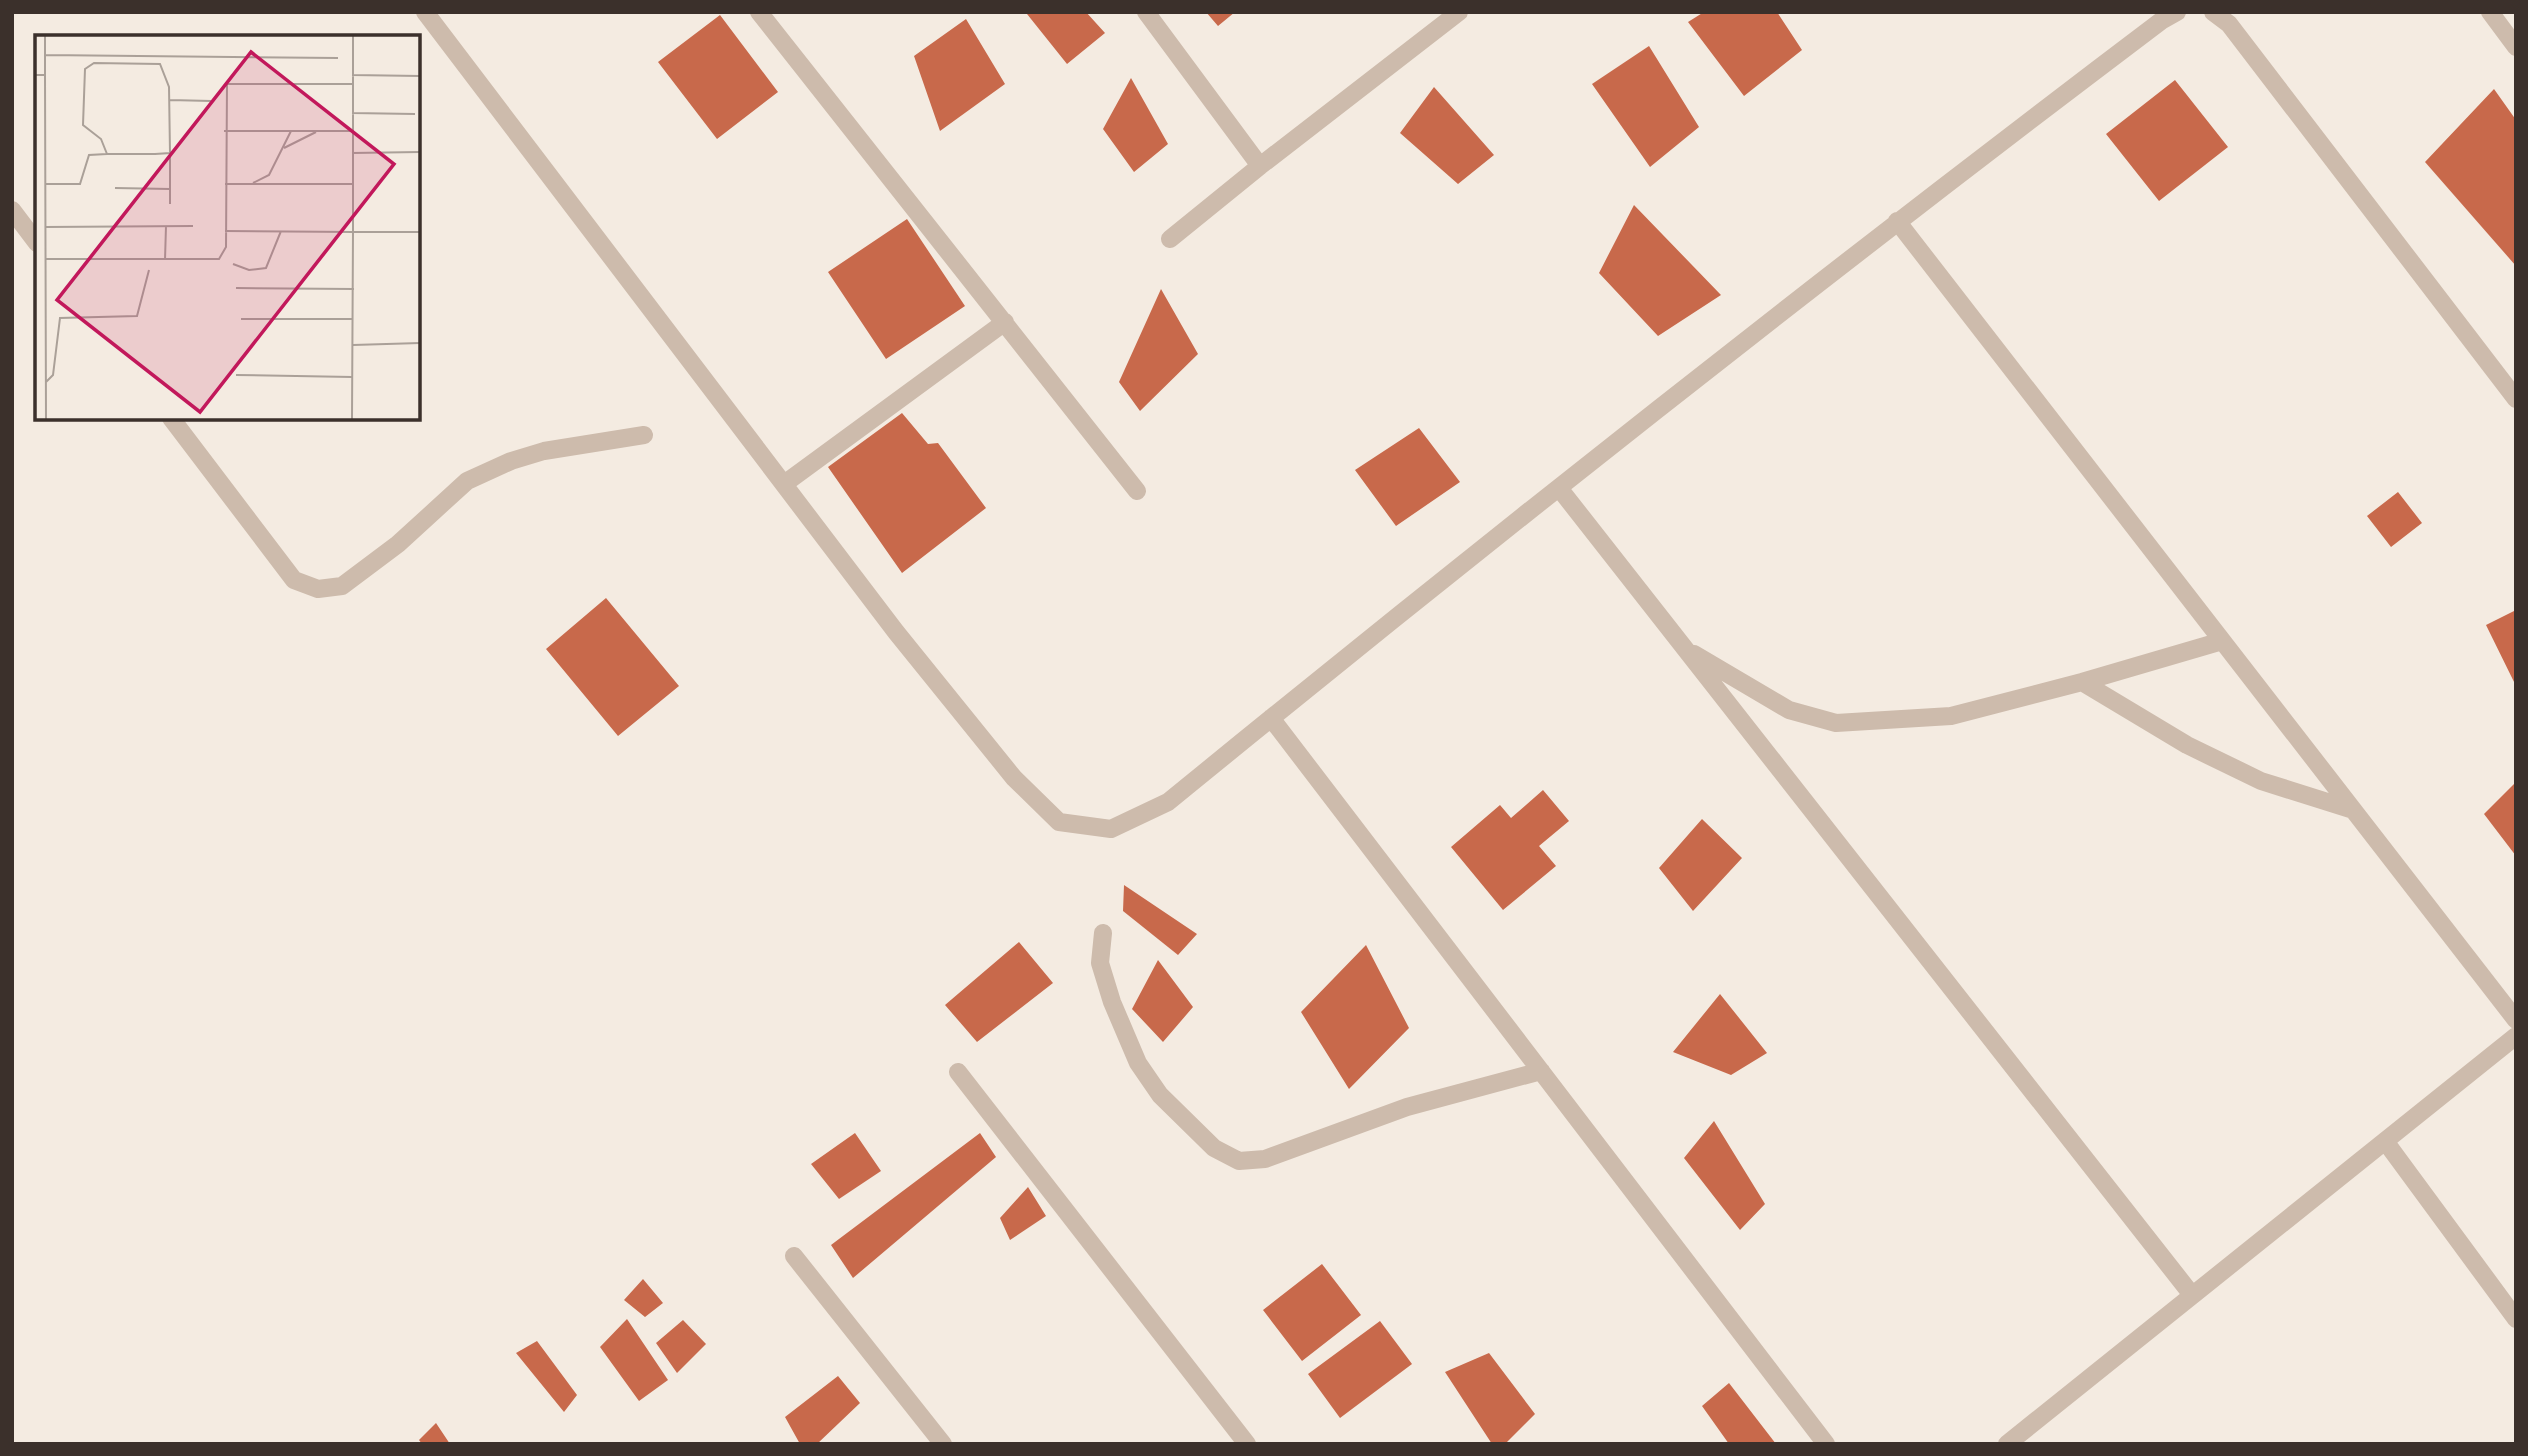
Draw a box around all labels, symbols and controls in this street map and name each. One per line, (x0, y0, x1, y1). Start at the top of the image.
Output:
inset map (35, 35, 420, 420)

